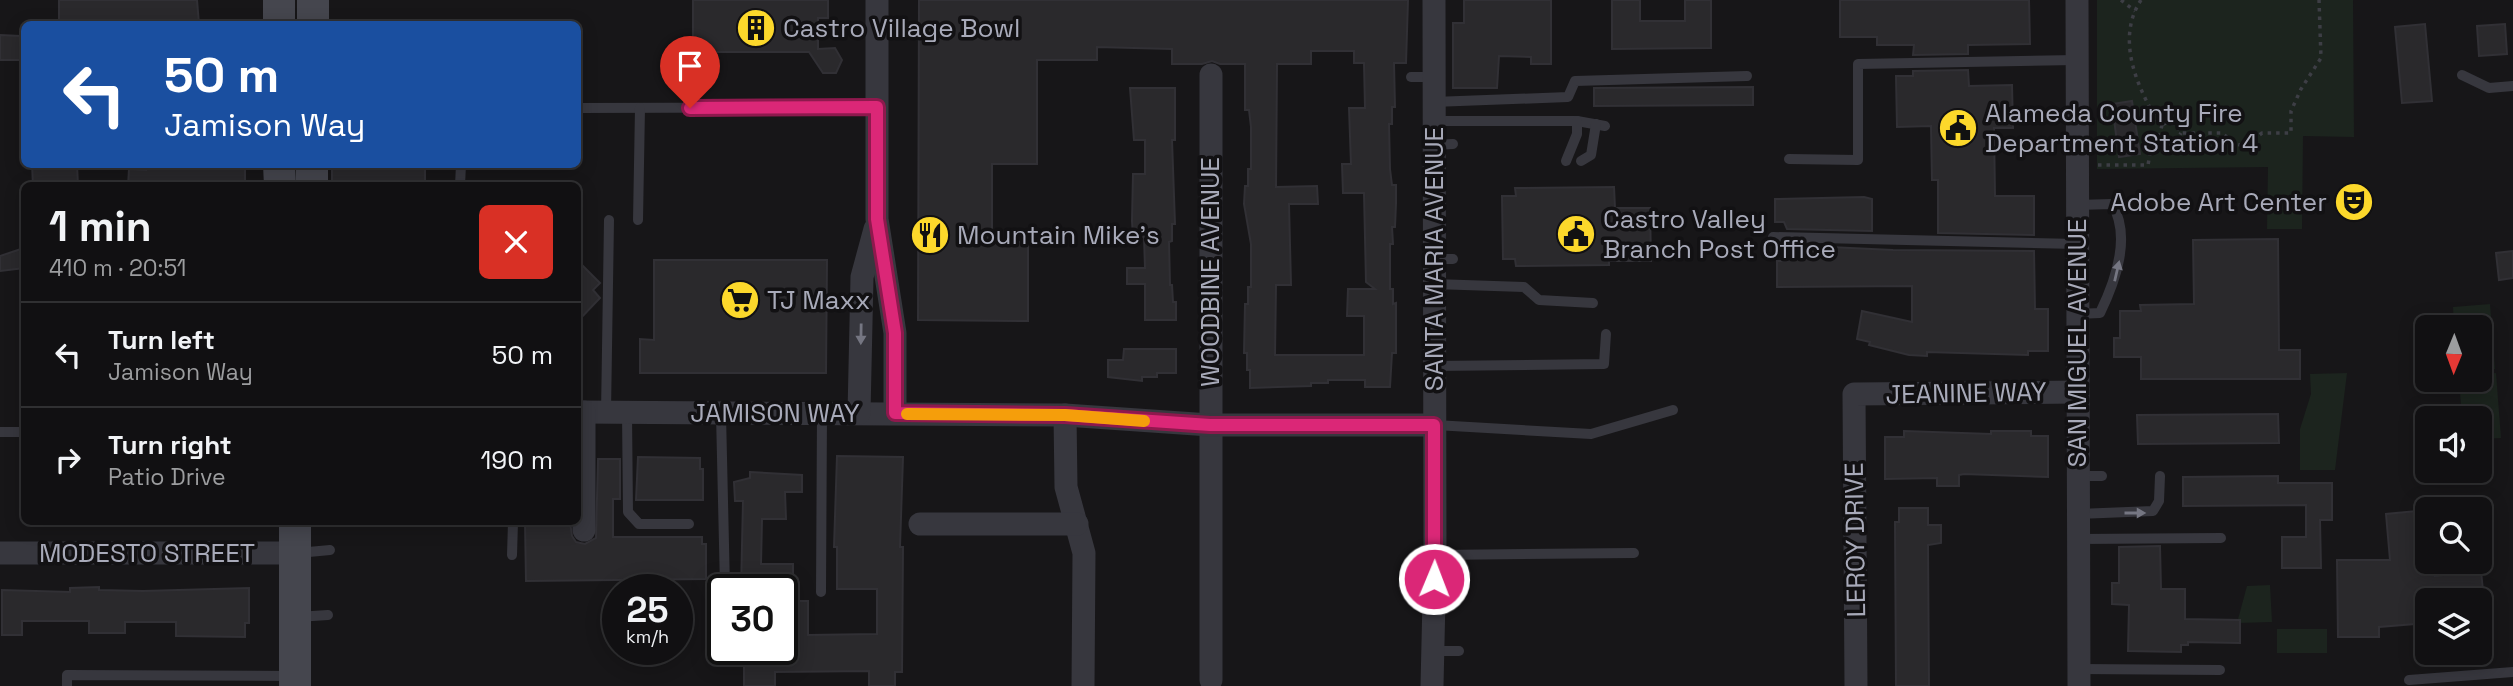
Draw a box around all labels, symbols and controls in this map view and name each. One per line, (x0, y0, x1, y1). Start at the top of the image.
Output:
building icon: Castro Village Bowl (735, 7, 777, 49)
place label: Castro Village Bowl (783, 11, 1020, 45)
pin (660, 36, 720, 108)
text: 50 m (164, 44, 279, 106)
icon: arrive (671, 47, 709, 85)
icon: left (49, 49, 140, 140)
place label: Alameda County Fire Department Station 4 (1985, 96, 2258, 160)
text: Jamison Way (164, 105, 365, 145)
public building icon: Alameda County Fire Department Station 4 (1937, 107, 1979, 149)
street label: SANTA MARIA AVENUE (1417, 127, 1451, 391)
street label: WOODBINE AVENUE (1193, 157, 1227, 387)
theatre icon: Adobe Art Center (2333, 181, 2375, 223)
place label: Adobe Art Center (2110, 185, 2327, 219)
text: 1 min (49, 200, 152, 253)
place label: Castro Valley Branch Post Office (1603, 202, 1836, 266)
button: close (479, 205, 553, 279)
public building icon: Castro Valley Branch Post Office (1555, 213, 1597, 255)
restaurant icon: Mountain Mike's (909, 214, 951, 256)
place label: Mountain Mike's (957, 218, 1160, 252)
street label: SAN MIGUEL AVENUE (2060, 219, 2094, 467)
text: 410 m · 20:51 (49, 253, 186, 283)
one-way arrow (2111, 260, 2122, 282)
supermarket icon: TJ Maxx (719, 279, 761, 321)
place label: TJ Maxx (767, 283, 870, 317)
north arrow (2415, 315, 2492, 392)
map controls (2415, 315, 2492, 665)
text: Turn left (108, 323, 215, 357)
one-way arrow (855, 323, 867, 345)
icon: left (49, 336, 87, 374)
text: 50 m (492, 338, 553, 372)
text: Jamison Way (108, 357, 253, 387)
street label: JEANINE WAY (1885, 375, 2047, 411)
street label: JAMISON WAY (690, 396, 860, 430)
button: sound (2415, 406, 2492, 483)
text: Turn right (108, 428, 232, 462)
icon: right (49, 441, 87, 479)
text: 190 m (481, 443, 553, 477)
text: Patio Drive (108, 462, 226, 492)
street label: LEROY DRIVE (1837, 462, 1873, 618)
button: search (2415, 497, 2492, 574)
one-way arrow (2124, 507, 2146, 519)
street label: MODESTO STREET (39, 536, 255, 570)
position arrow (1397, 542, 1471, 616)
speed limit sign: 30 (707, 574, 798, 665)
text: 25 (627, 588, 668, 632)
button: layers (2415, 588, 2492, 665)
text: km/h (626, 625, 669, 648)

